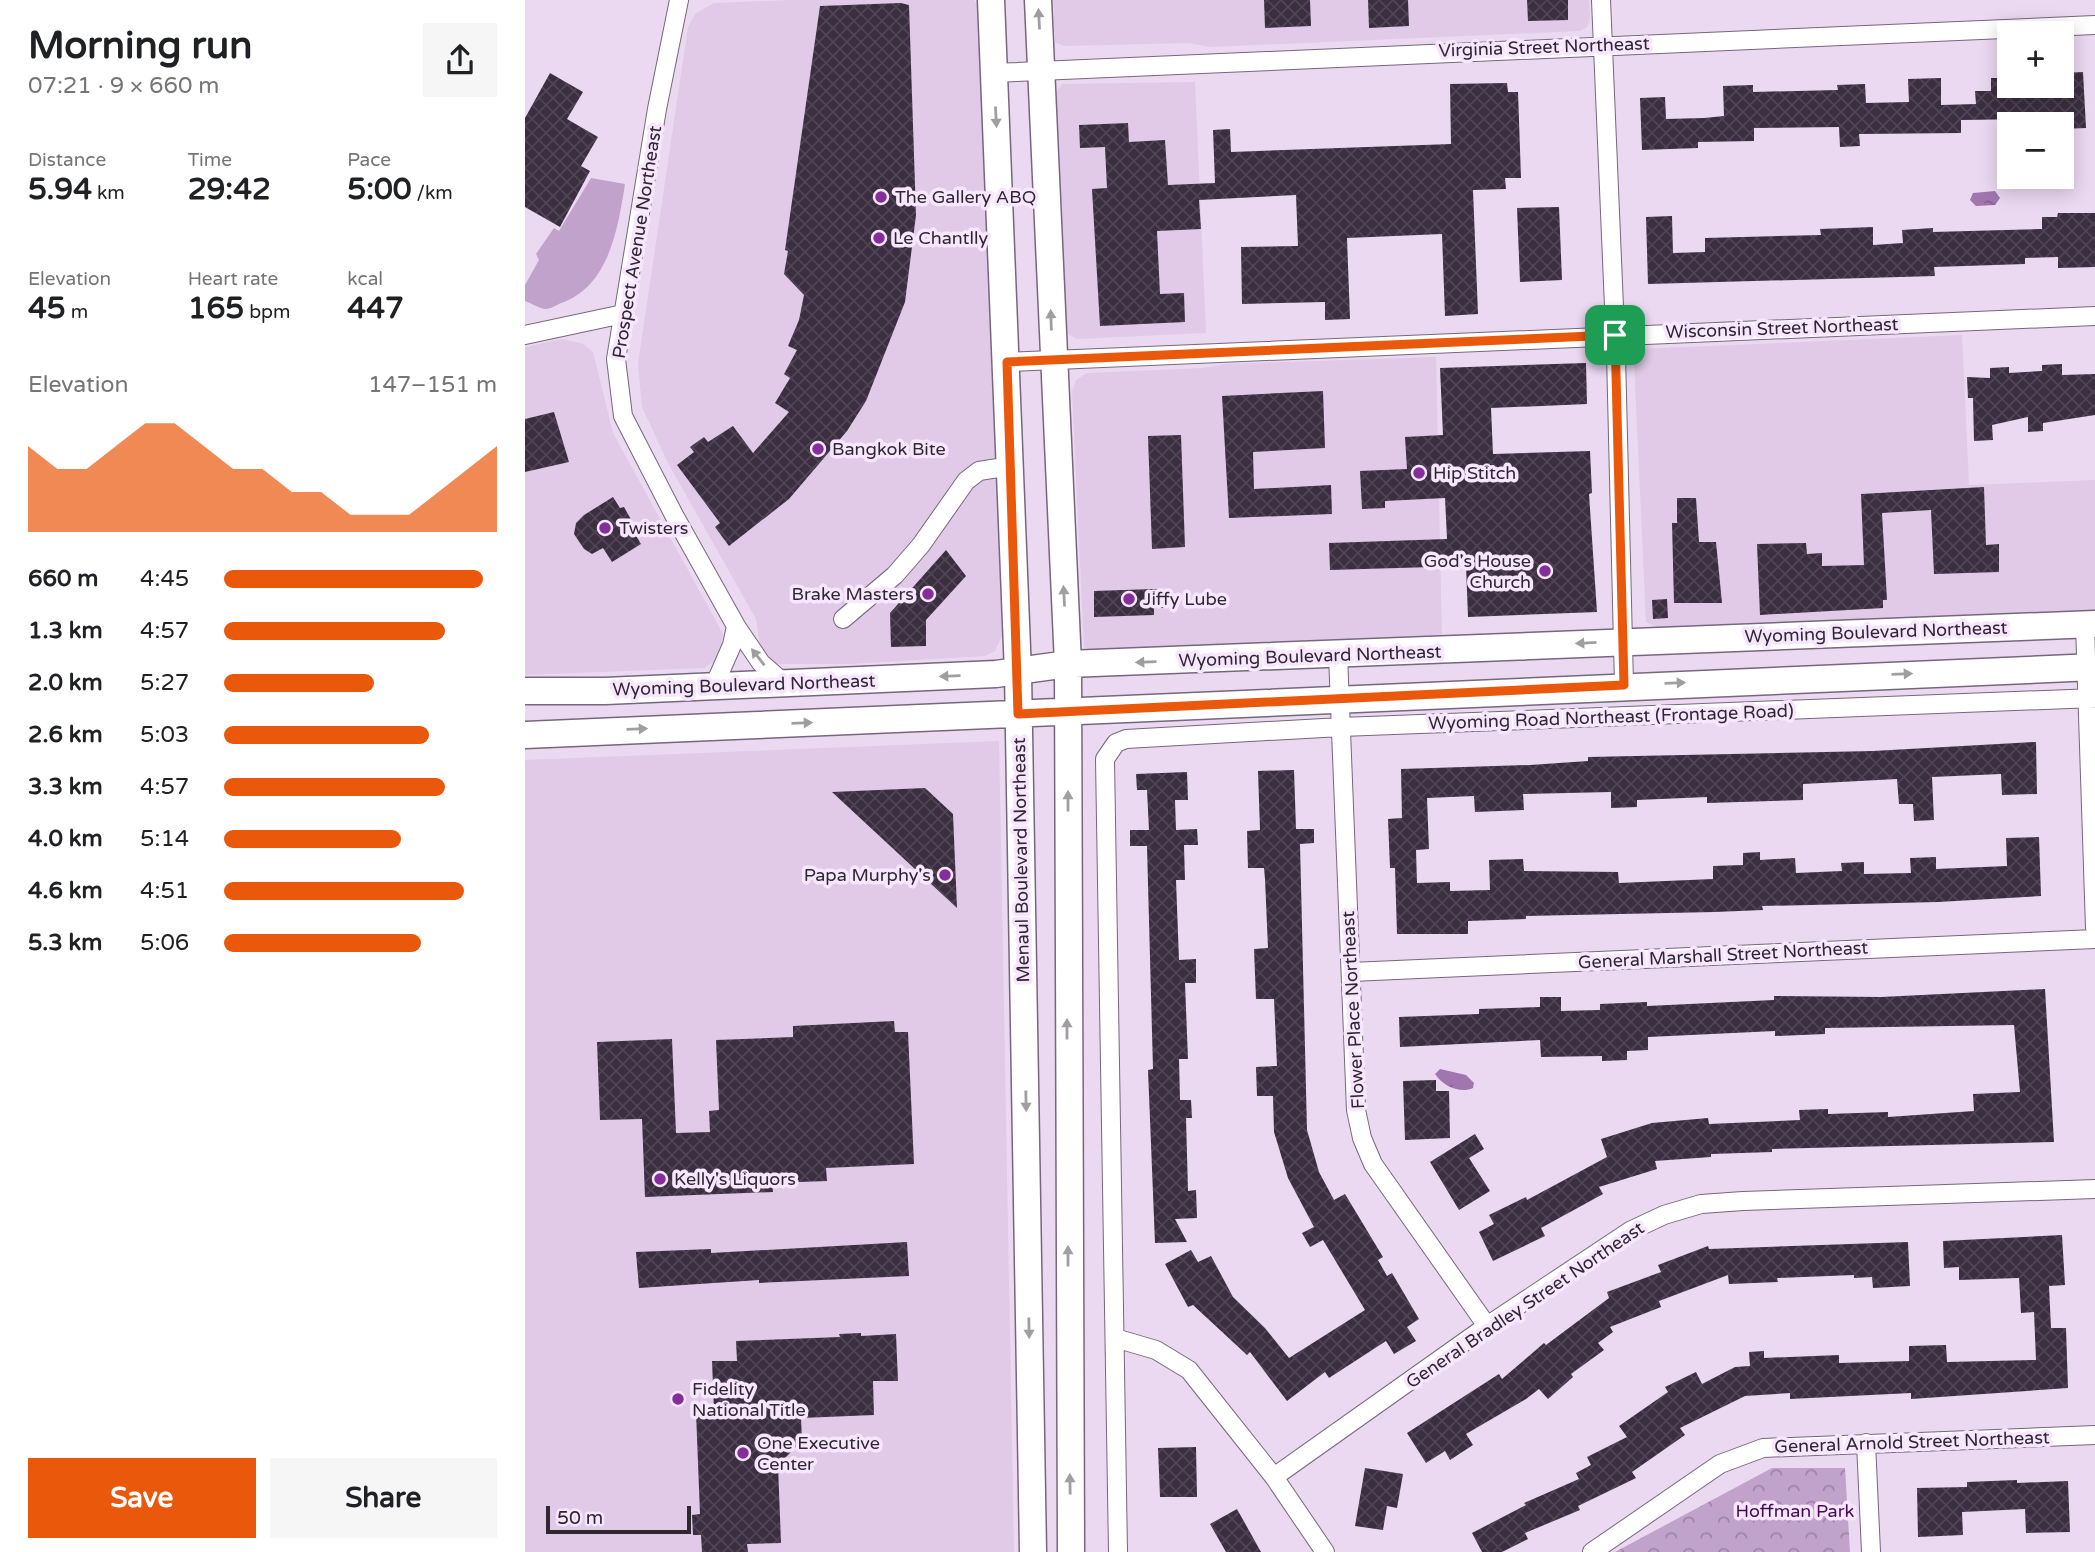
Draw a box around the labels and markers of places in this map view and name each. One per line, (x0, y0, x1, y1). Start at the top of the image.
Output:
place label: The Gallery ABQ (895, 186, 1036, 208)
marker: The Gallery ABQ (873, 189, 889, 205)
place label: Le Chantlly (893, 227, 988, 249)
marker: Le Chantlly (871, 230, 887, 246)
pin (1585, 305, 1645, 365)
place label: Bangkok Bite (832, 438, 946, 460)
marker: Bangkok Bite (810, 441, 826, 457)
place label: Hip Stitch (1433, 462, 1516, 484)
marker: Hip Stitch (1411, 465, 1427, 481)
place label: Twisters (619, 517, 688, 539)
marker: Twisters (597, 520, 613, 536)
place label: God's House Church (1424, 550, 1531, 593)
marker: God's House Church (1537, 563, 1553, 579)
place label: Brake Masters (792, 583, 914, 605)
marker: Brake Masters (920, 586, 936, 602)
place label: Jiffy Lube (1143, 588, 1227, 610)
marker: Jiffy Lube (1121, 591, 1137, 607)
place label: Papa Murphy's (804, 864, 931, 886)
marker: Papa Murphy's (937, 867, 953, 883)
place label: Kelly's Liquors (674, 1168, 796, 1190)
marker: Kelly's Liquors (652, 1171, 668, 1187)
place label: Fidelity National Title (692, 1378, 806, 1421)
marker: Fidelity National Title (670, 1391, 686, 1407)
place label: One Executive Center (757, 1432, 880, 1475)
marker: One Executive Center (735, 1445, 751, 1461)

